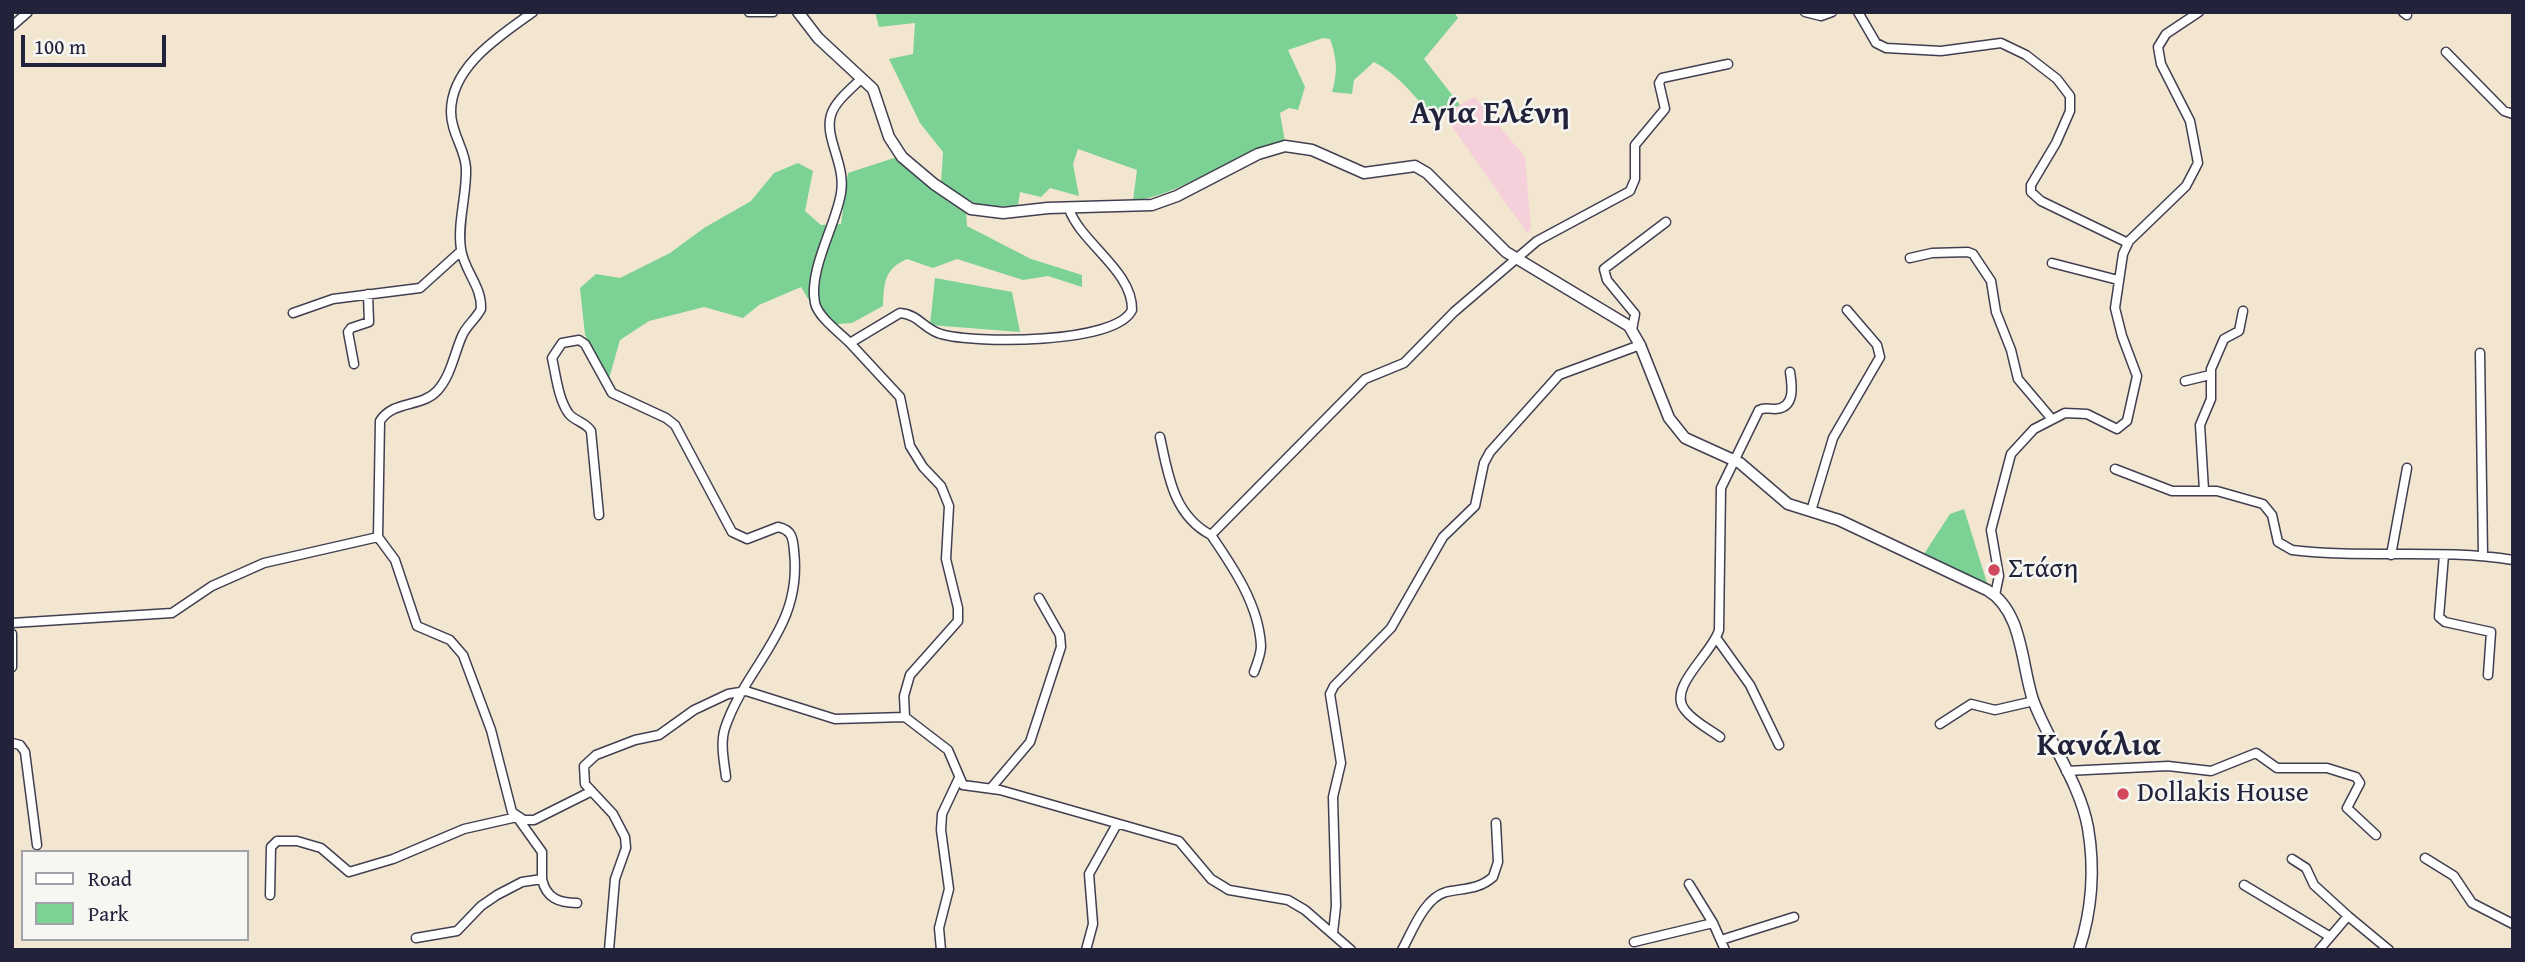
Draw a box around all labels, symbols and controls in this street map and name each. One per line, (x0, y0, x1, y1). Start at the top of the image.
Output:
scale bar (24, 21, 170, 65)
text: 100 m (34, 31, 86, 62)
district label: Αγία Ελένη (1410, 96, 1570, 134)
place label: Στάση (2008, 553, 2078, 587)
marker: Στάση (1986, 562, 2002, 578)
district label: Κανάλια (2037, 728, 2161, 766)
place label: Dollakis House (2137, 777, 2309, 811)
marker: Dollakis House (2115, 786, 2131, 802)
legend (21, 850, 248, 941)
text: Road (88, 863, 132, 894)
text: Park (88, 898, 129, 929)

